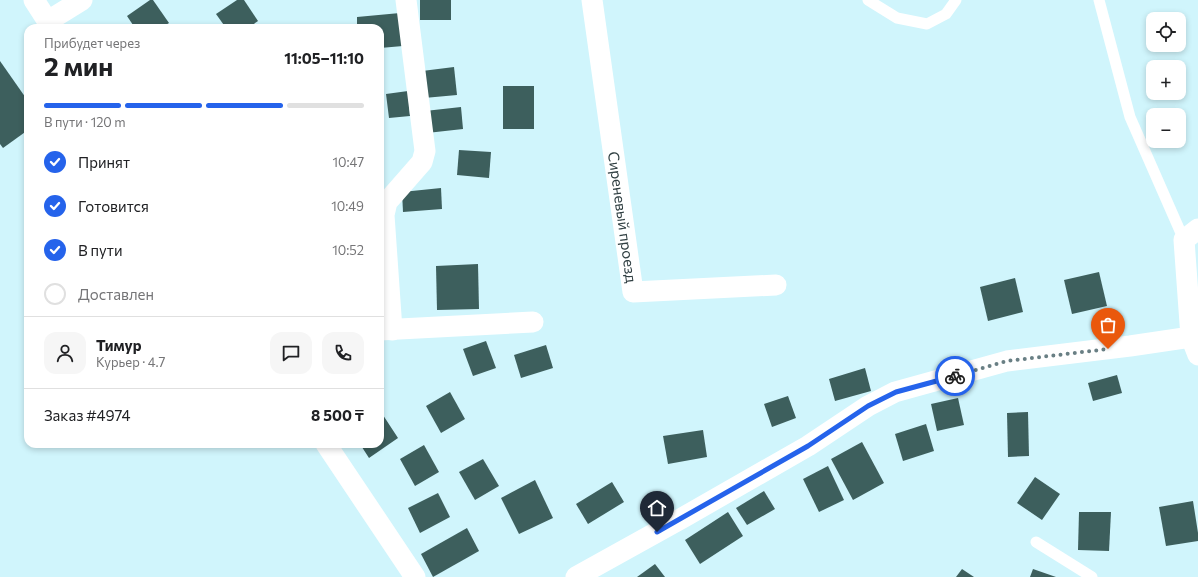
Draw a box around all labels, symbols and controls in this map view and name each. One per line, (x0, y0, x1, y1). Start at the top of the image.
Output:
map controls (1146, 12, 1186, 148)
button: locate (1146, 12, 1186, 52)
text: Прибудет через (44, 35, 140, 51)
text: 11:05–11:10 (284, 49, 364, 67)
text: 2 мин (44, 50, 113, 81)
button: + (1146, 60, 1186, 100)
button: − (1146, 108, 1186, 148)
text: В пути · 120 m (44, 114, 126, 130)
street label: Сиреневый проезд (605, 150, 641, 284)
icon: check (44, 151, 66, 173)
text: Принят (78, 153, 130, 171)
text: 10:47 (332, 154, 364, 170)
icon: check (44, 195, 66, 217)
text: Готовится (78, 197, 149, 215)
text: 10:49 (331, 198, 364, 214)
icon: check (44, 239, 66, 261)
text: В пути (78, 241, 123, 259)
text: 10:52 (332, 242, 364, 258)
text: Доставлен (78, 285, 154, 303)
pin (1091, 308, 1125, 349)
icon: bag (1097, 314, 1119, 336)
button: person (44, 332, 86, 374)
button: chat (270, 332, 312, 374)
button: phone (322, 332, 364, 374)
text: Тимур (96, 336, 141, 354)
text: Курьер · 4.7 (96, 354, 165, 370)
courier (935, 356, 975, 396)
icon: bike (944, 365, 966, 387)
text: Заказ #4974 (44, 406, 131, 424)
text: 8 500 ₸ (311, 406, 364, 424)
pin (640, 491, 674, 532)
icon: home (646, 497, 668, 519)

